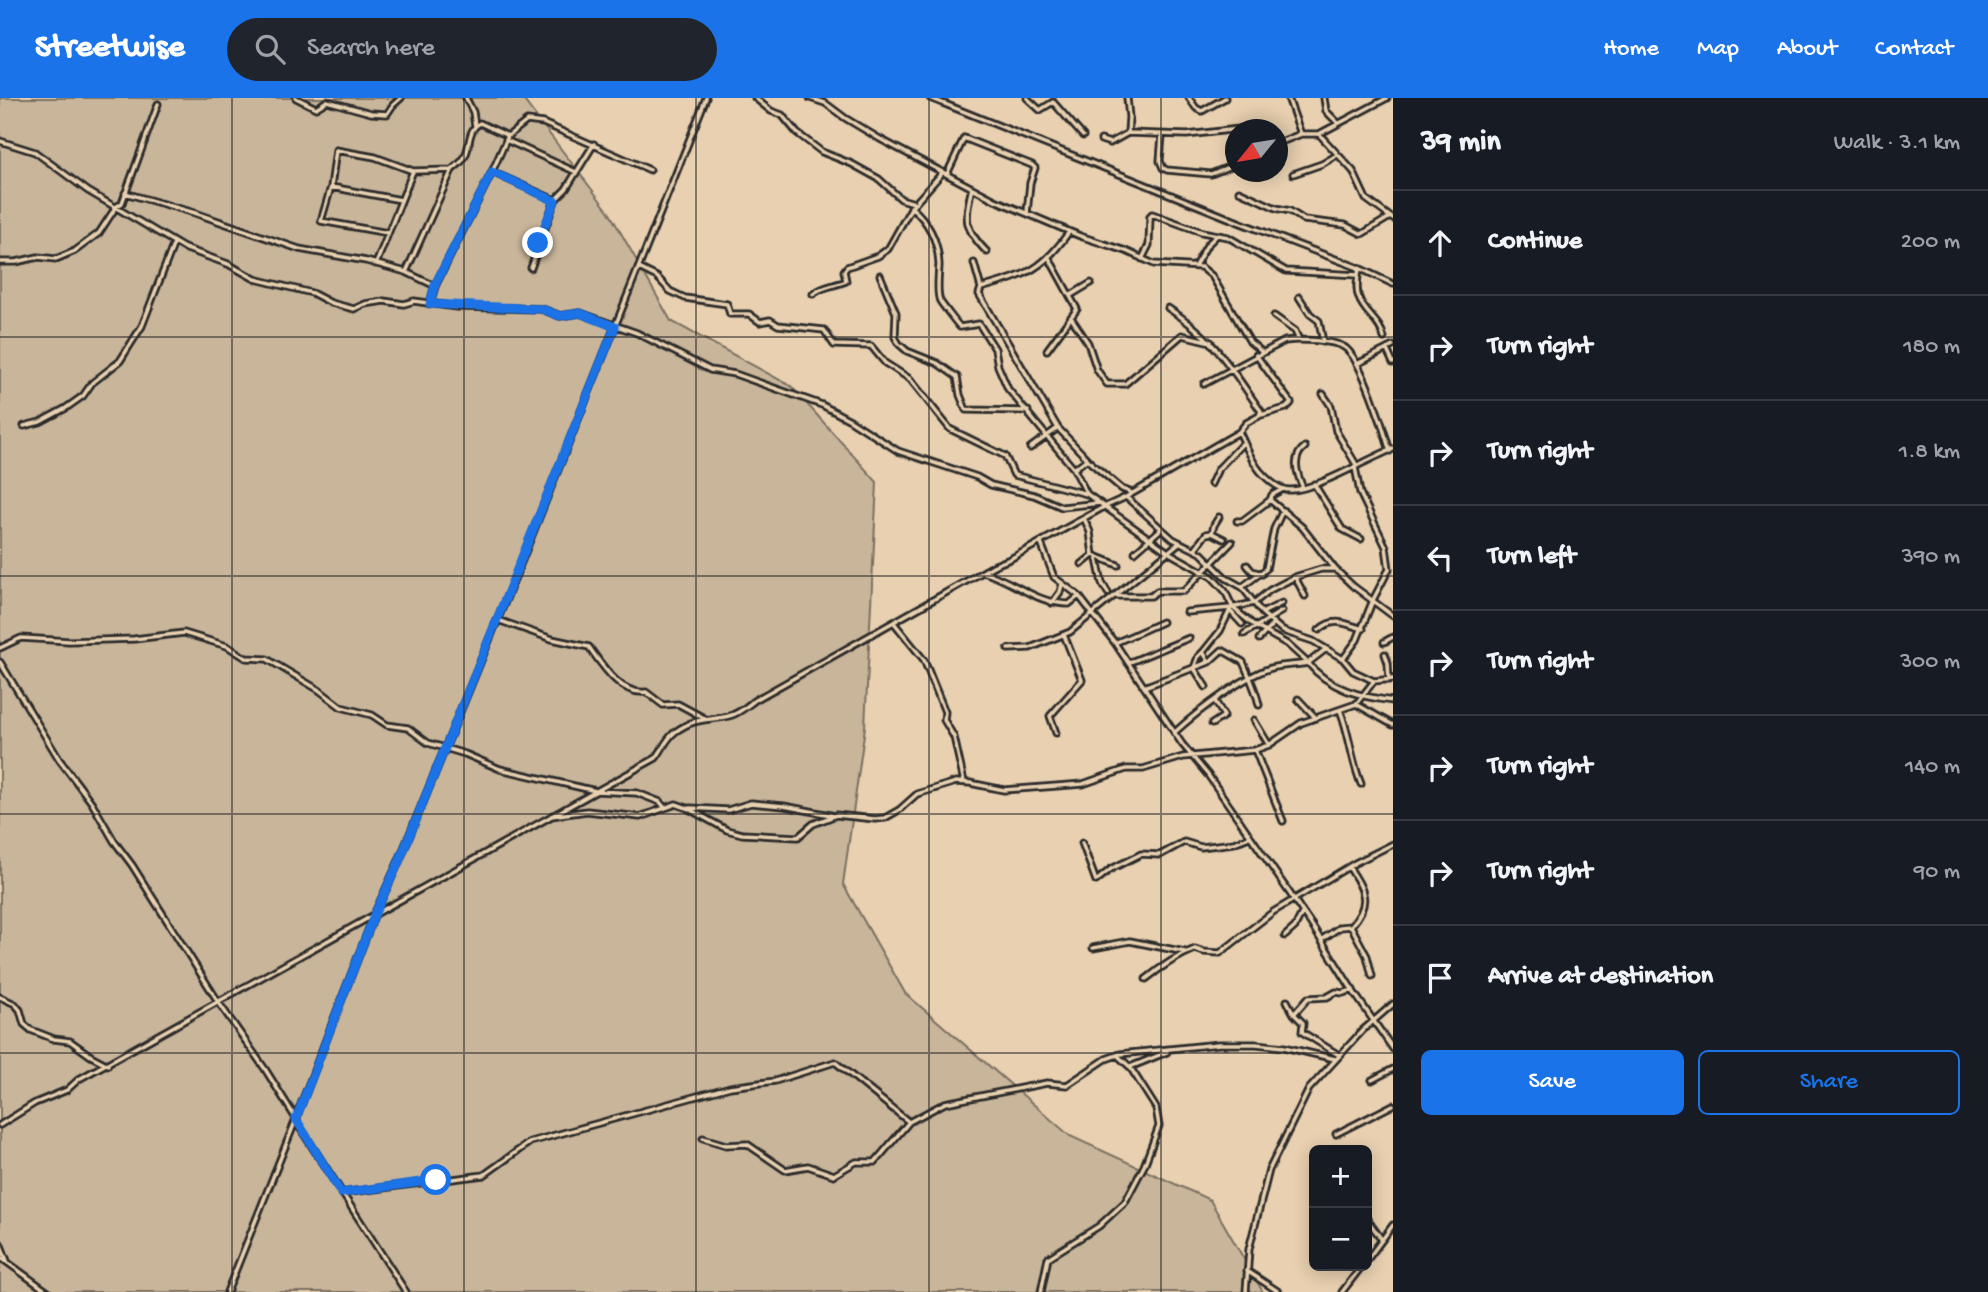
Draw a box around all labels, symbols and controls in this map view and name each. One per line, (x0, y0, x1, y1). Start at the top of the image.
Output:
search box (227, 18, 717, 81)
text: Streetwise (35, 30, 185, 68)
icon: search (251, 30, 289, 68)
text: Search here (307, 34, 435, 65)
text: Home (1603, 35, 1659, 64)
text: Map (1697, 35, 1739, 64)
text: About (1777, 35, 1837, 64)
text: Contact (1875, 35, 1953, 64)
north arrow (1225, 119, 1288, 182)
text: 39 min (1421, 126, 1501, 161)
text: Walk · 3.1 km (1834, 130, 1960, 157)
icon: ahead (1421, 224, 1459, 262)
route end (522, 227, 553, 258)
text: Continue (1488, 227, 1582, 258)
text: 200 m (1901, 229, 1960, 256)
icon: right (1421, 329, 1459, 367)
text: Turn right (1488, 332, 1592, 363)
text: 180 m (1903, 334, 1960, 361)
icon: right (1421, 434, 1459, 472)
text: Turn right (1488, 437, 1592, 468)
text: 1.8 km (1899, 439, 1960, 466)
icon: left (1421, 539, 1459, 577)
text: Turn left (1488, 542, 1576, 573)
text: 390 m (1902, 544, 1960, 571)
icon: right (1421, 644, 1459, 682)
text: Turn right (1488, 647, 1592, 678)
text: 300 m (1900, 649, 1960, 676)
icon: right (1421, 749, 1459, 787)
text: Turn right (1488, 752, 1592, 783)
text: 140 m (1905, 754, 1960, 781)
icon: right (1421, 854, 1459, 892)
text: Turn right (1488, 857, 1592, 888)
text: 90 m (1914, 859, 1960, 886)
icon: arrive (1421, 959, 1459, 997)
text: Arrive at destination (1488, 962, 1713, 993)
button: Save (1421, 1050, 1684, 1115)
button: Share (1698, 1050, 1960, 1115)
map controls (1309, 1145, 1372, 1271)
button: + (1309, 1145, 1372, 1208)
route start (420, 1164, 451, 1195)
button: − (1309, 1208, 1372, 1271)

